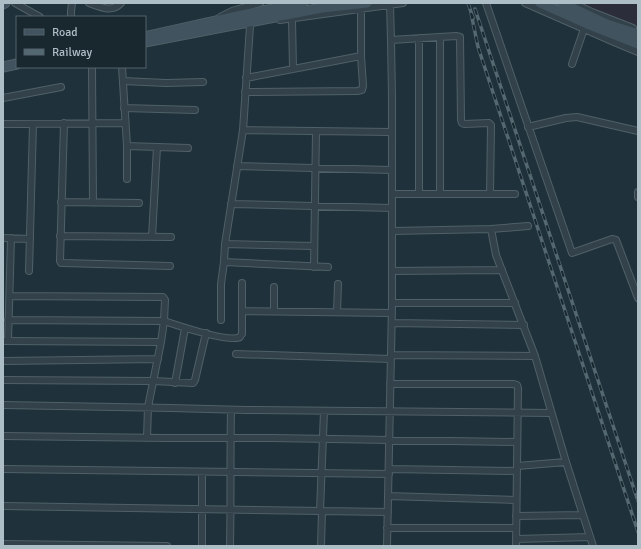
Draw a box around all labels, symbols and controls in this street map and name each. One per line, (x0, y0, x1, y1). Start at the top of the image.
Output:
legend (16, 16, 146, 68)
text: Road (52, 25, 78, 40)
text: Railway (52, 45, 92, 60)

